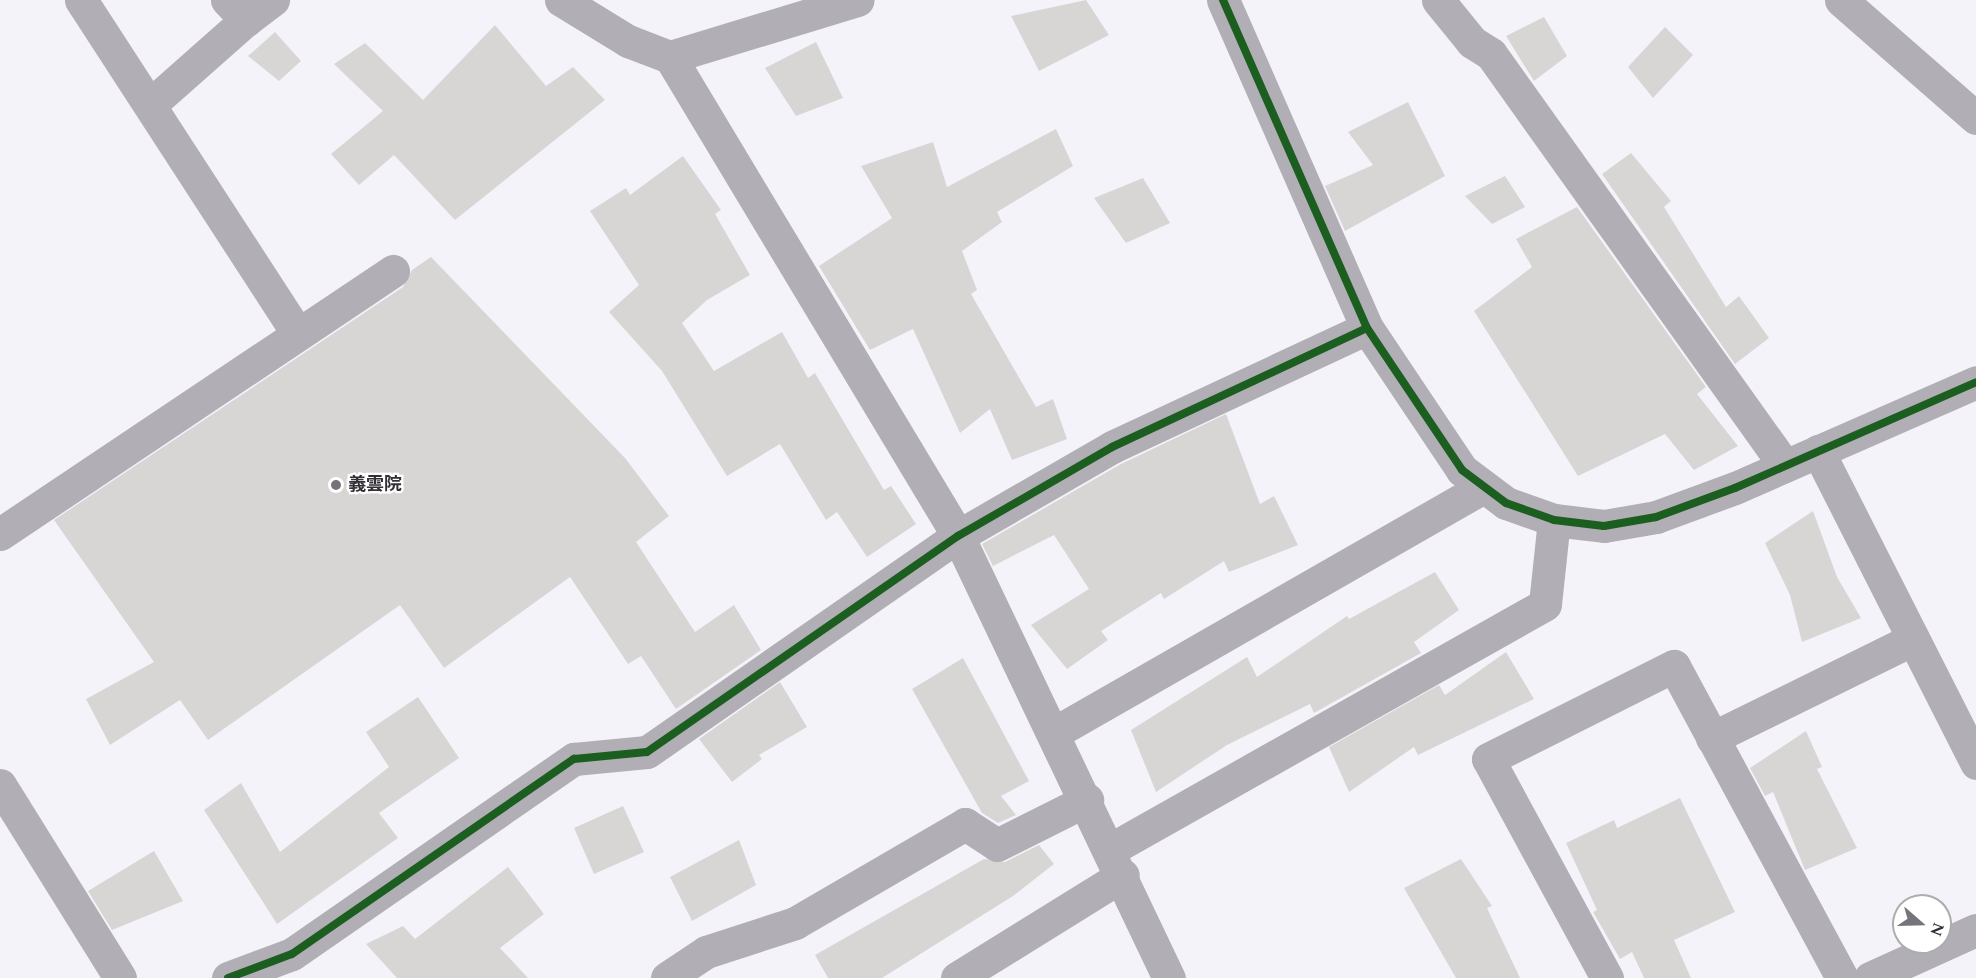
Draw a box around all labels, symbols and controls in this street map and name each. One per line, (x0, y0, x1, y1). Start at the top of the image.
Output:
place label: 義雲院 (348, 474, 402, 496)
marker: 義雲院 (329, 478, 343, 492)
north arrow (1892, 894, 1952, 954)
text: N (1924, 919, 1951, 940)

